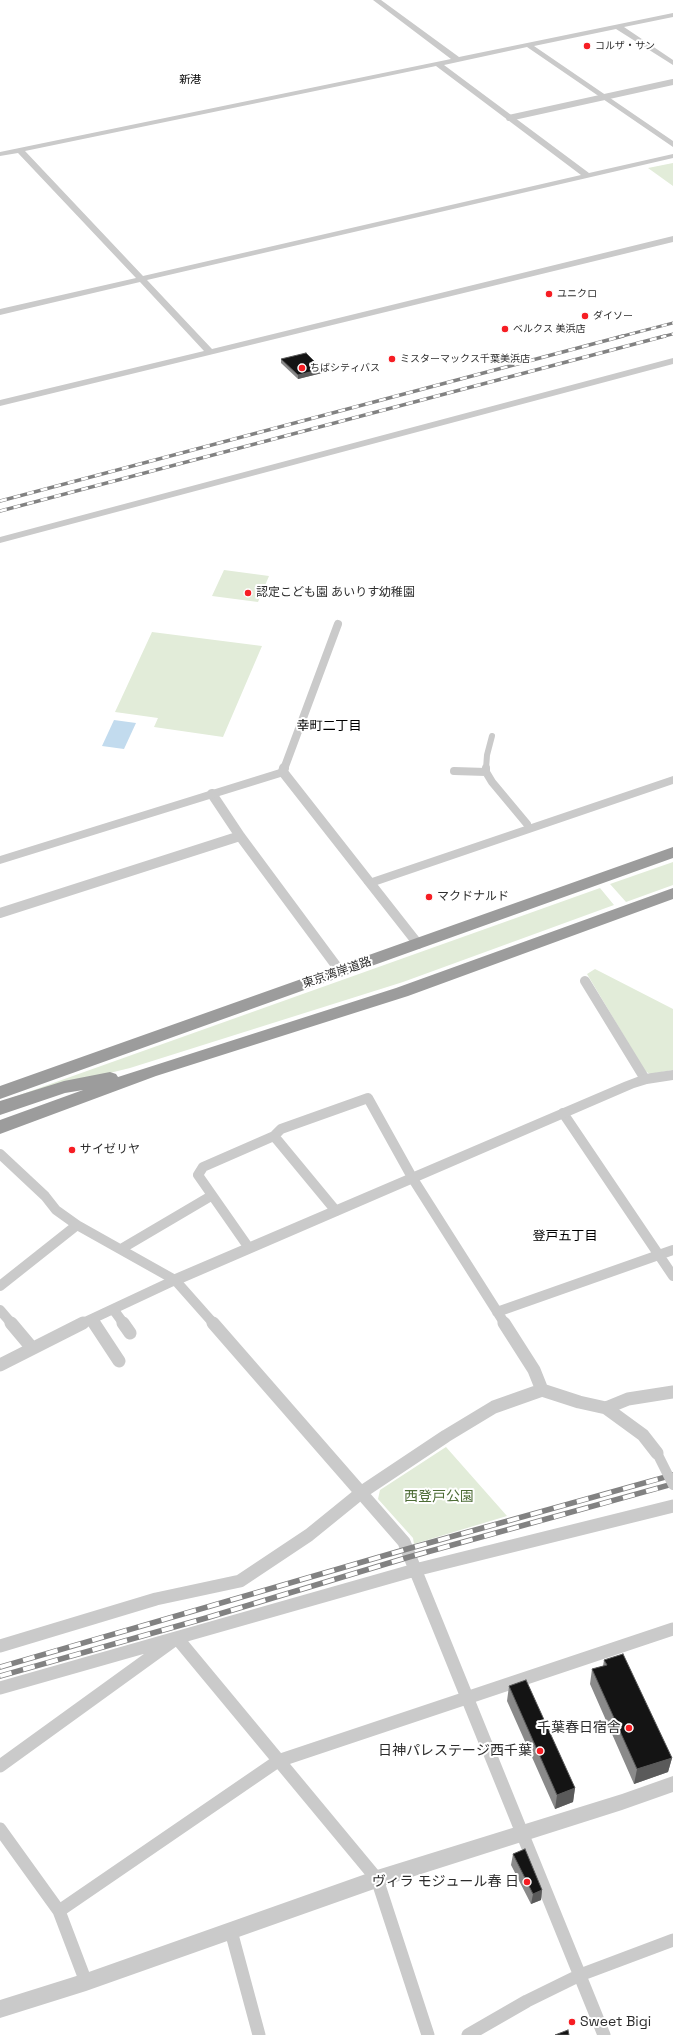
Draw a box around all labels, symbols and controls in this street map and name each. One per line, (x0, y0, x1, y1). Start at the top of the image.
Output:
place label: コルザ・サン (595, 40, 655, 52)
marker: コルザ・サン (582, 41, 592, 51)
district label: 新港 (179, 73, 201, 87)
place label: ユニクロ (557, 288, 597, 300)
marker: ユニクロ (544, 289, 554, 299)
place label: ダイソー (593, 310, 633, 322)
marker: ダイソー (580, 311, 590, 321)
place label: ベルクス 美浜店 (513, 323, 586, 335)
marker: ベルクス 美浜店 (500, 324, 510, 334)
place label: ミスターマックス千葉美浜店 (400, 353, 530, 365)
marker: ミスターマックス千葉美浜店 (387, 354, 397, 364)
place label: ちばシティバス (310, 362, 380, 374)
marker: ちばシティバス (297, 363, 307, 373)
place label: 認定こども園 あいりす幼稚園 (256, 586, 415, 600)
marker: 認定こども園 あいりす幼稚園 (243, 588, 253, 598)
district label: 幸町二丁目 (297, 718, 361, 734)
place label: マクドナルド (437, 890, 509, 904)
marker: マクドナルド (424, 892, 434, 902)
street label: 東京湾岸道路 (301, 954, 373, 992)
place label: サイゼリヤ (80, 1143, 140, 1157)
marker: サイゼリヤ (67, 1145, 77, 1155)
district label: 登戸五丁目 (533, 1228, 597, 1244)
park label: 西登戸公園 (404, 1489, 474, 1505)
place label: 千葉春日宿舎 (537, 1720, 621, 1736)
marker: 千葉春日宿舎 (624, 1723, 634, 1733)
place label: 日神パレステージ西千葉 (378, 1743, 532, 1759)
marker: 日神パレステージ西千葉 (535, 1746, 545, 1756)
place label: ヴィラ モジュール春 日 (372, 1874, 519, 1890)
marker: ヴィラ モジュール春 日 (522, 1877, 532, 1887)
place label: Sweet Bigi (580, 2014, 651, 2030)
marker: Sweet Bigi (567, 2017, 577, 2027)

